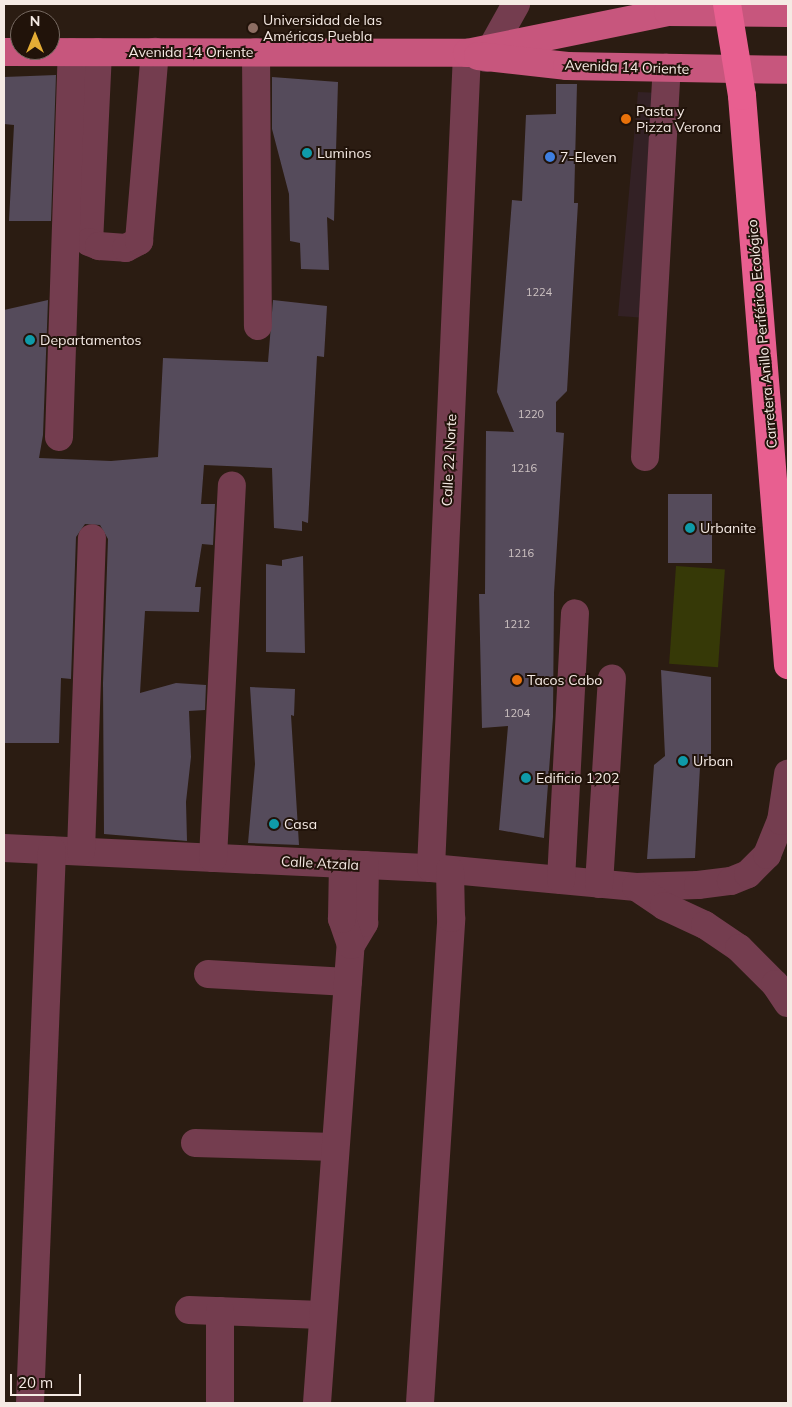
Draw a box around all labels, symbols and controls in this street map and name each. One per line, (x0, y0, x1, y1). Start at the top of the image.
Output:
north arrow (10, 10, 60, 60)
text: N (30, 12, 40, 30)
place label: Universidad de las Américas Puebla (263, 12, 382, 44)
marker: Universidad de las Américas Puebla (247, 22, 259, 34)
street label: Avenida 14 Oriente (129, 44, 253, 60)
street label: Avenida 14 Oriente (564, 56, 690, 78)
place label: Pasta y Pizza Verona (636, 103, 721, 136)
marker: Pasta y Pizza Verona (620, 113, 632, 125)
place label: Luminos (317, 145, 371, 161)
marker: Luminos (301, 147, 313, 159)
place label: 7-Eleven (560, 149, 617, 165)
marker: 7-Eleven (544, 151, 556, 163)
street label: Carretera Anillo Periférico Ecológico (744, 219, 780, 449)
house number: 1224 (526, 285, 552, 299)
place label: Departamentos (40, 332, 142, 348)
marker: Departamentos (24, 334, 36, 346)
house number: 1220 (518, 407, 544, 421)
street label: Calle 22 Norte (438, 413, 460, 507)
house number: 1216 (511, 461, 537, 475)
place label: Urbanite (700, 520, 756, 536)
marker: Urbanite (684, 522, 696, 534)
house number: 1216 (508, 546, 534, 560)
house number: 1212 (504, 617, 530, 631)
place label: Tacos Cabo (527, 672, 602, 688)
marker: Tacos Cabo (511, 674, 523, 686)
house number: 1204 (504, 706, 530, 720)
place label: Urban (693, 753, 733, 769)
marker: Urban (677, 755, 689, 767)
place label: Edificio 1202 (536, 770, 619, 786)
marker: Edificio 1202 (520, 772, 532, 784)
place label: Casa (284, 816, 317, 832)
marker: Casa (268, 818, 280, 830)
street label: Calle Atzala (281, 853, 359, 873)
scale bar (12, 1364, 84, 1396)
text: 20 m (18, 1373, 53, 1392)

